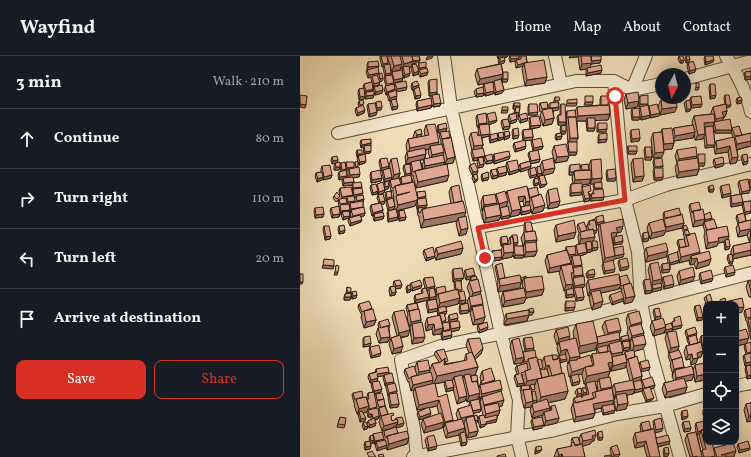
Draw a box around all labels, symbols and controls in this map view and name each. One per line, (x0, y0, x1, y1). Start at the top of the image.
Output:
text: Wayfind (20, 15, 95, 41)
text: Home (514, 18, 551, 37)
text: Map (573, 18, 601, 37)
text: About (623, 18, 661, 37)
text: Contact (683, 18, 731, 37)
north arrow (655, 68, 691, 104)
text: 3 min (16, 71, 62, 94)
text: Walk · 210 m (213, 73, 284, 91)
route start (606, 87, 624, 105)
icon: ahead (16, 128, 38, 150)
text: Continue (54, 128, 119, 149)
text: 80 m (255, 130, 284, 148)
icon: right (16, 188, 38, 210)
text: Turn right (54, 188, 128, 209)
text: 110 m (252, 190, 284, 208)
icon: left (16, 248, 38, 270)
text: Turn left (54, 248, 116, 269)
route end (476, 249, 494, 267)
text: 20 m (255, 250, 284, 268)
map controls (703, 301, 739, 445)
button: + (703, 301, 739, 337)
icon: arrive (16, 308, 38, 330)
text: Arrive at destination (54, 308, 201, 329)
button: − (703, 337, 739, 373)
button: Save (16, 360, 146, 399)
button: Share (154, 360, 284, 399)
button: locate (703, 373, 739, 409)
button: layers (703, 409, 739, 445)

